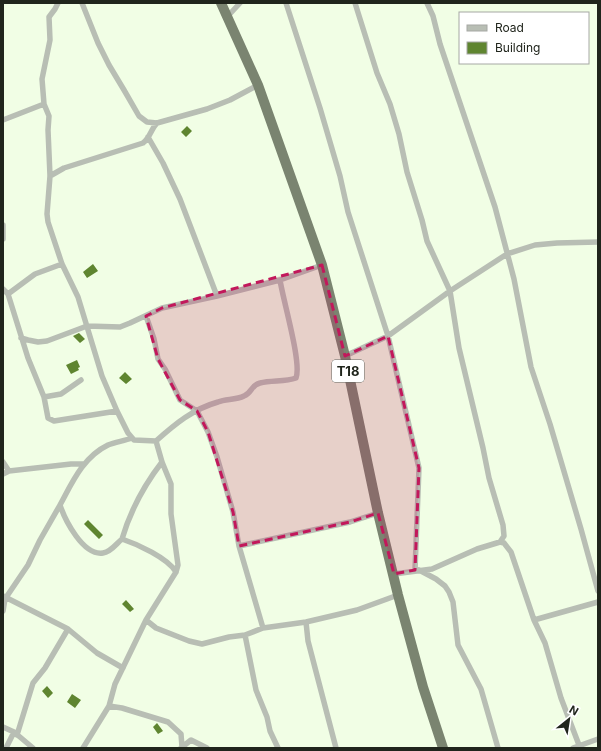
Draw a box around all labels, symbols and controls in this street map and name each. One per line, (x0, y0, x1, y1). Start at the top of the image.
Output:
legend (459, 12, 589, 64)
text: Road (495, 20, 524, 35)
text: Building (495, 40, 540, 55)
road number: T18 (332, 360, 364, 382)
north arrow (549, 699, 589, 739)
text: N (567, 702, 581, 718)

